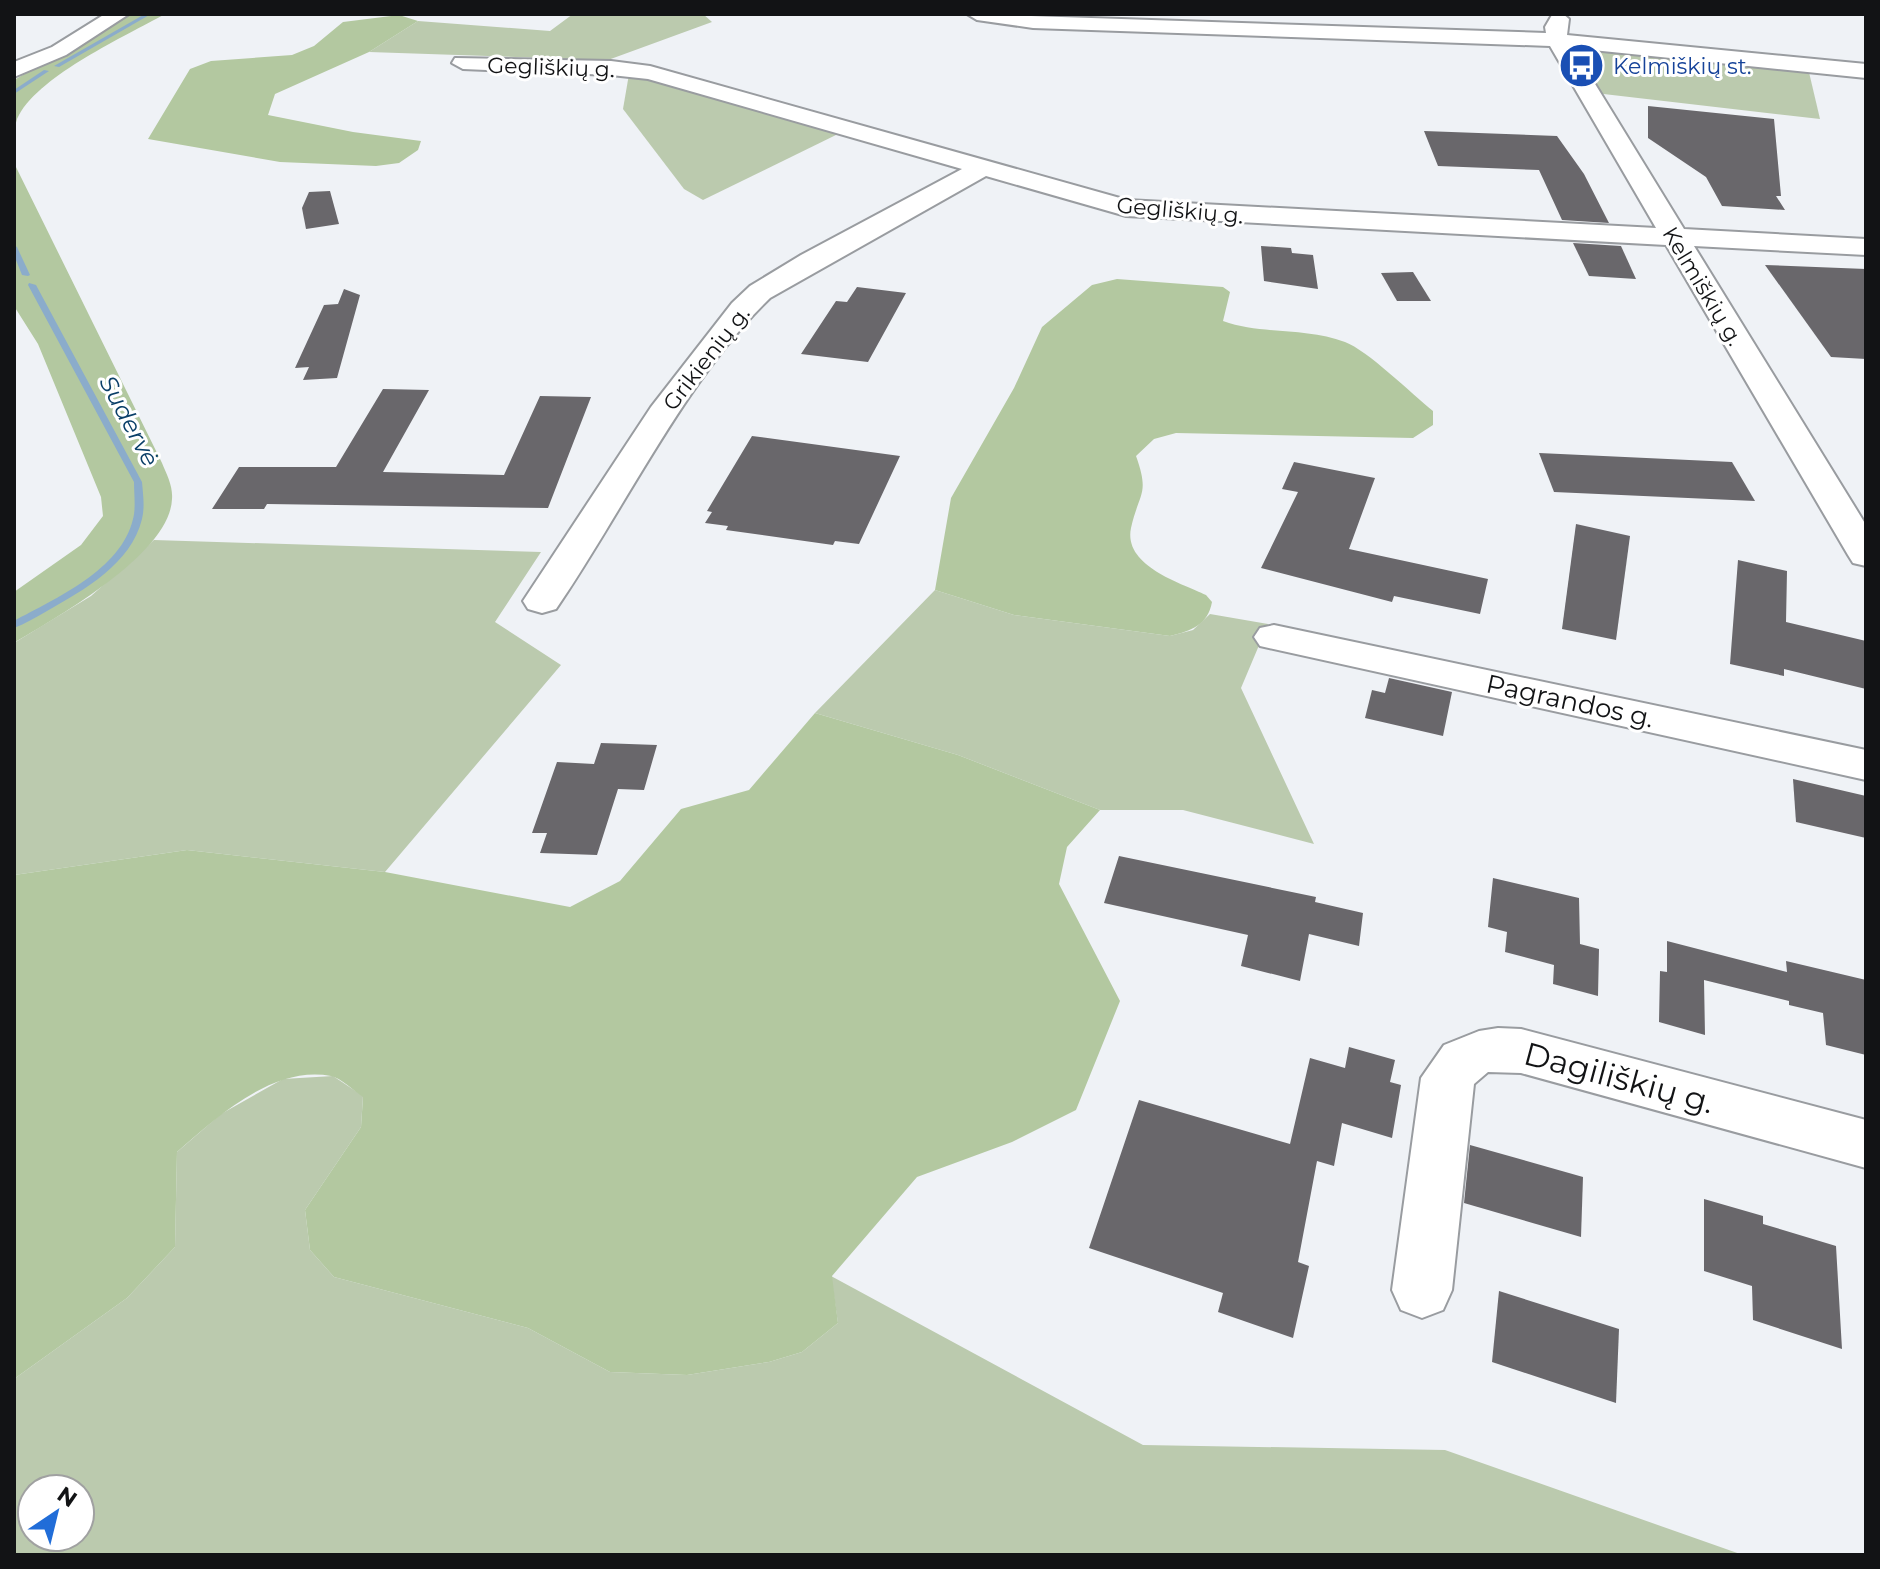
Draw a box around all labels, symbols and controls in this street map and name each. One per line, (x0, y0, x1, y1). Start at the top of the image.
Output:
bus stop icon: Kelmiškių st. (1558, 42, 1606, 90)
street label: Gegliškių g. (487, 52, 615, 83)
place label: Kelmiškių st. (1613, 53, 1752, 80)
street label: Gegliškių g. (1115, 192, 1245, 229)
street label: Kelmiškių g. (1657, 222, 1749, 351)
street label: Grikienių g. (657, 301, 756, 416)
water label: Sudervė (93, 370, 165, 471)
street label: Pagrandos g. (1483, 668, 1657, 734)
street label: Dagiliškių g. (1520, 1033, 1718, 1122)
north arrow (16, 1473, 96, 1553)
text: N (52, 1481, 82, 1513)

